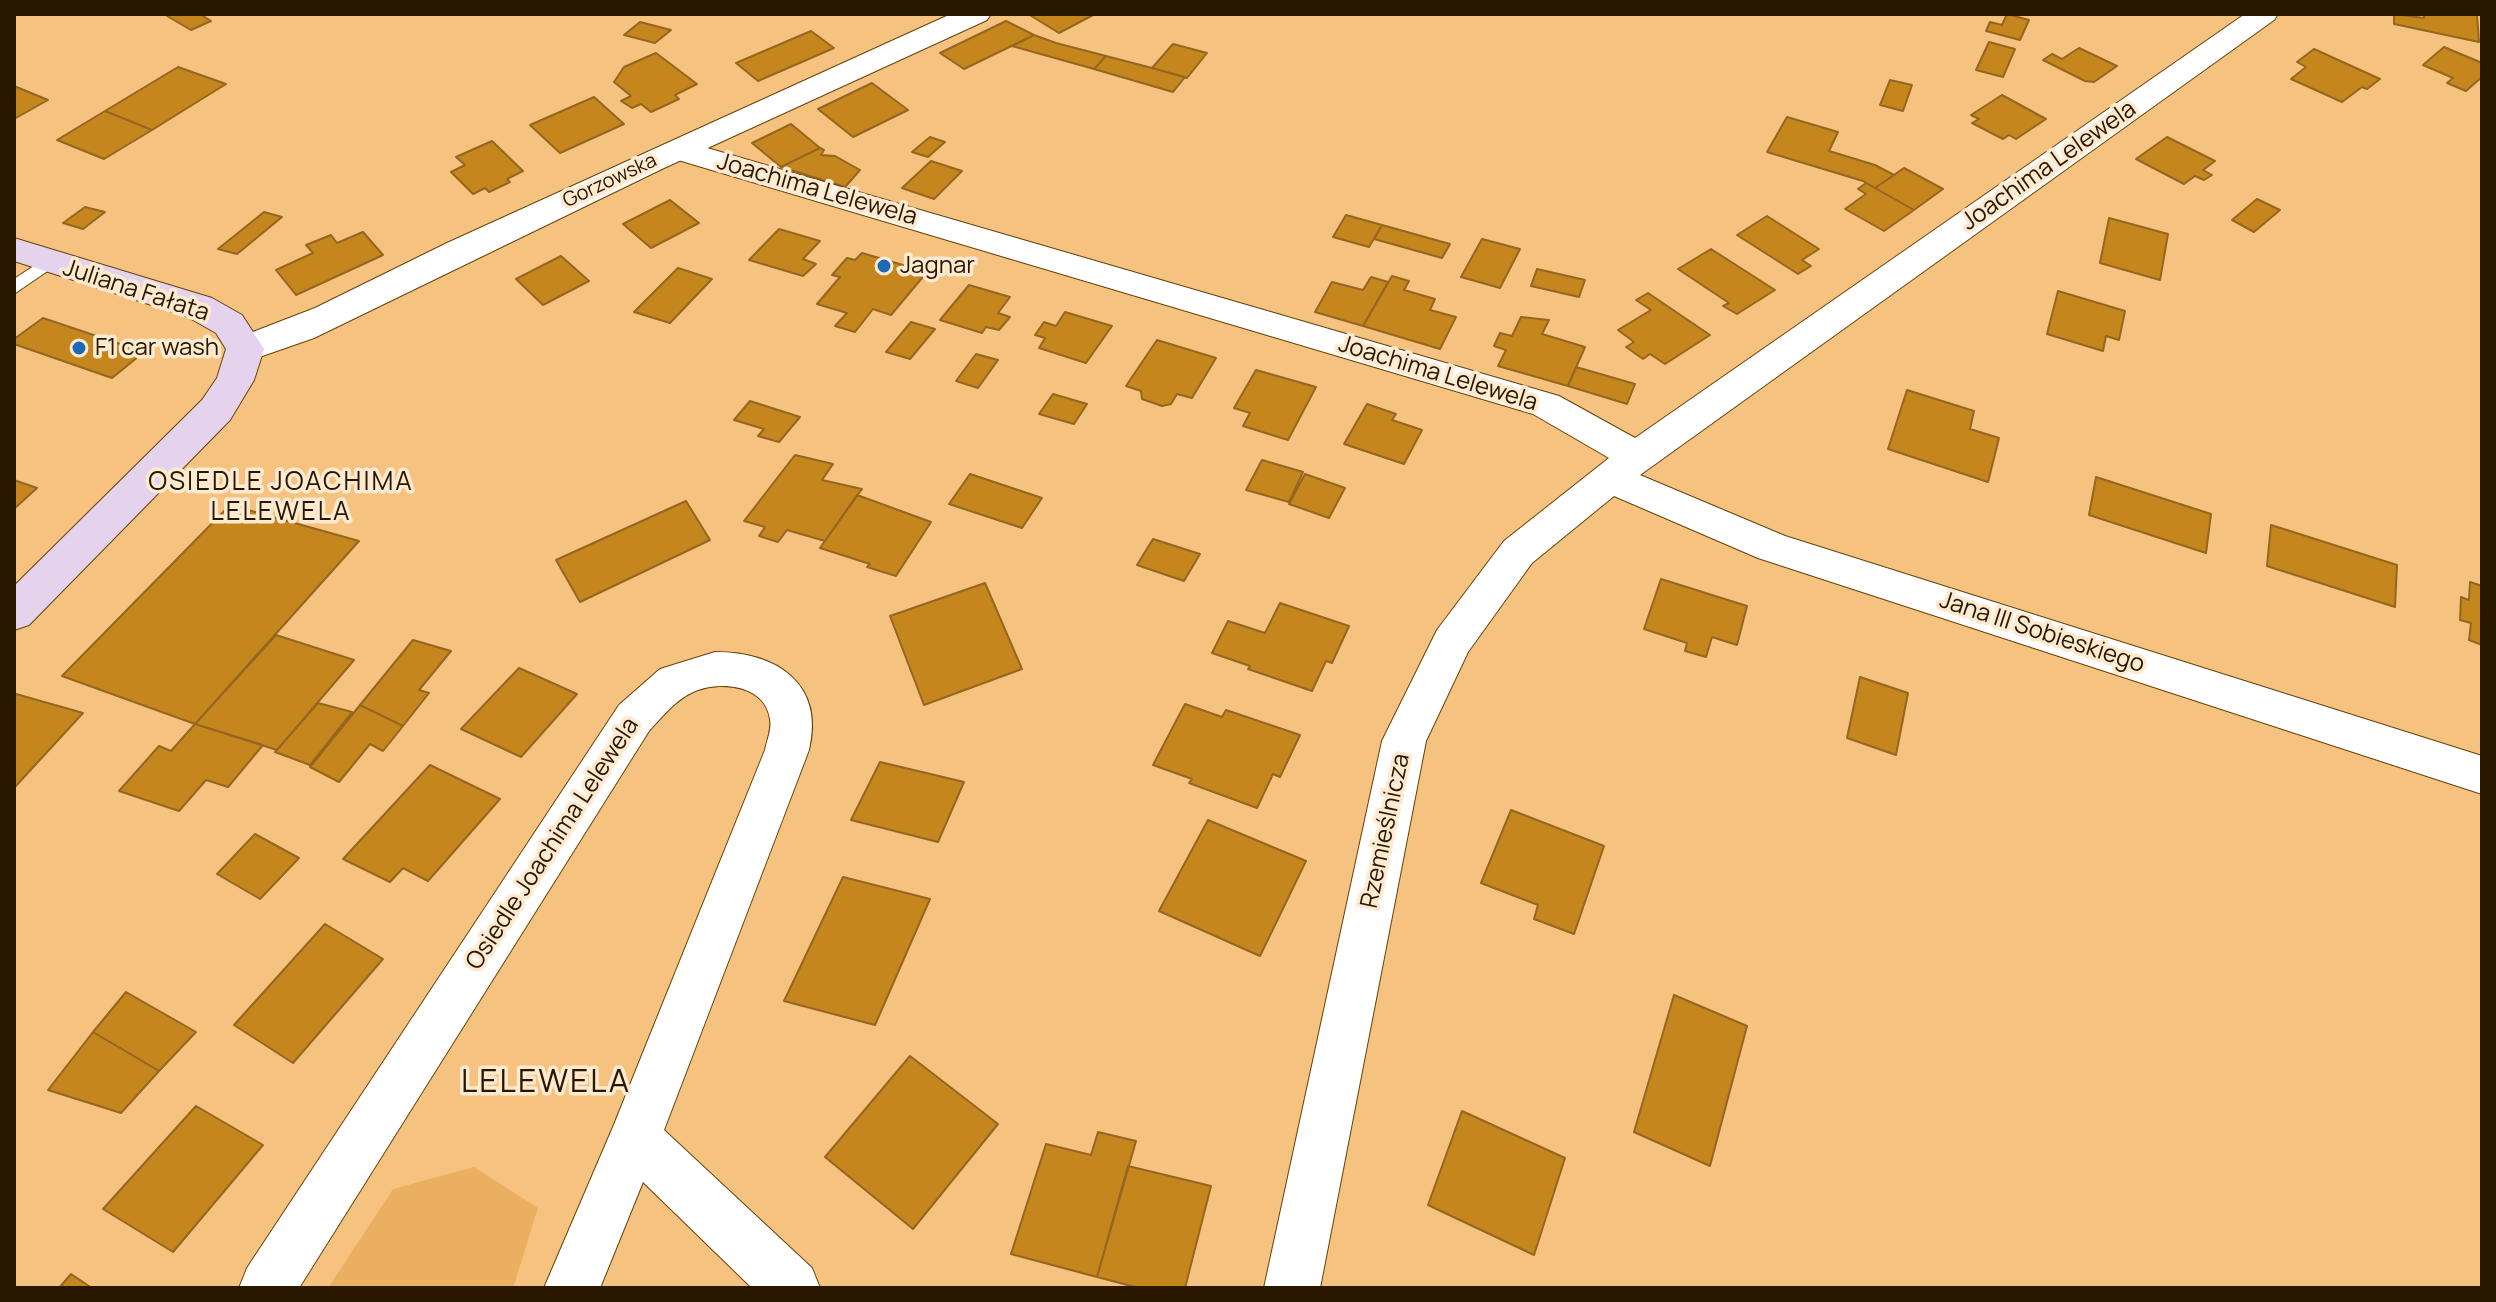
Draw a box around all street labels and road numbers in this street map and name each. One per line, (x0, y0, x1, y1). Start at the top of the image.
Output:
street label: Joachima Lelewela (1956, 95, 2142, 237)
street label: Joachima Lelewela (714, 148, 920, 232)
street label: Gorzowska (559, 149, 661, 213)
street label: Juliana Fałata (59, 254, 213, 328)
street label: Joachima Lelewela (1335, 330, 1541, 418)
street label: Jana III Sobieskiego (1936, 586, 2148, 680)
street label: Osiedle Joachima Lelewela (461, 713, 645, 975)
street label: Rzemieślnicza (1356, 751, 1416, 911)

